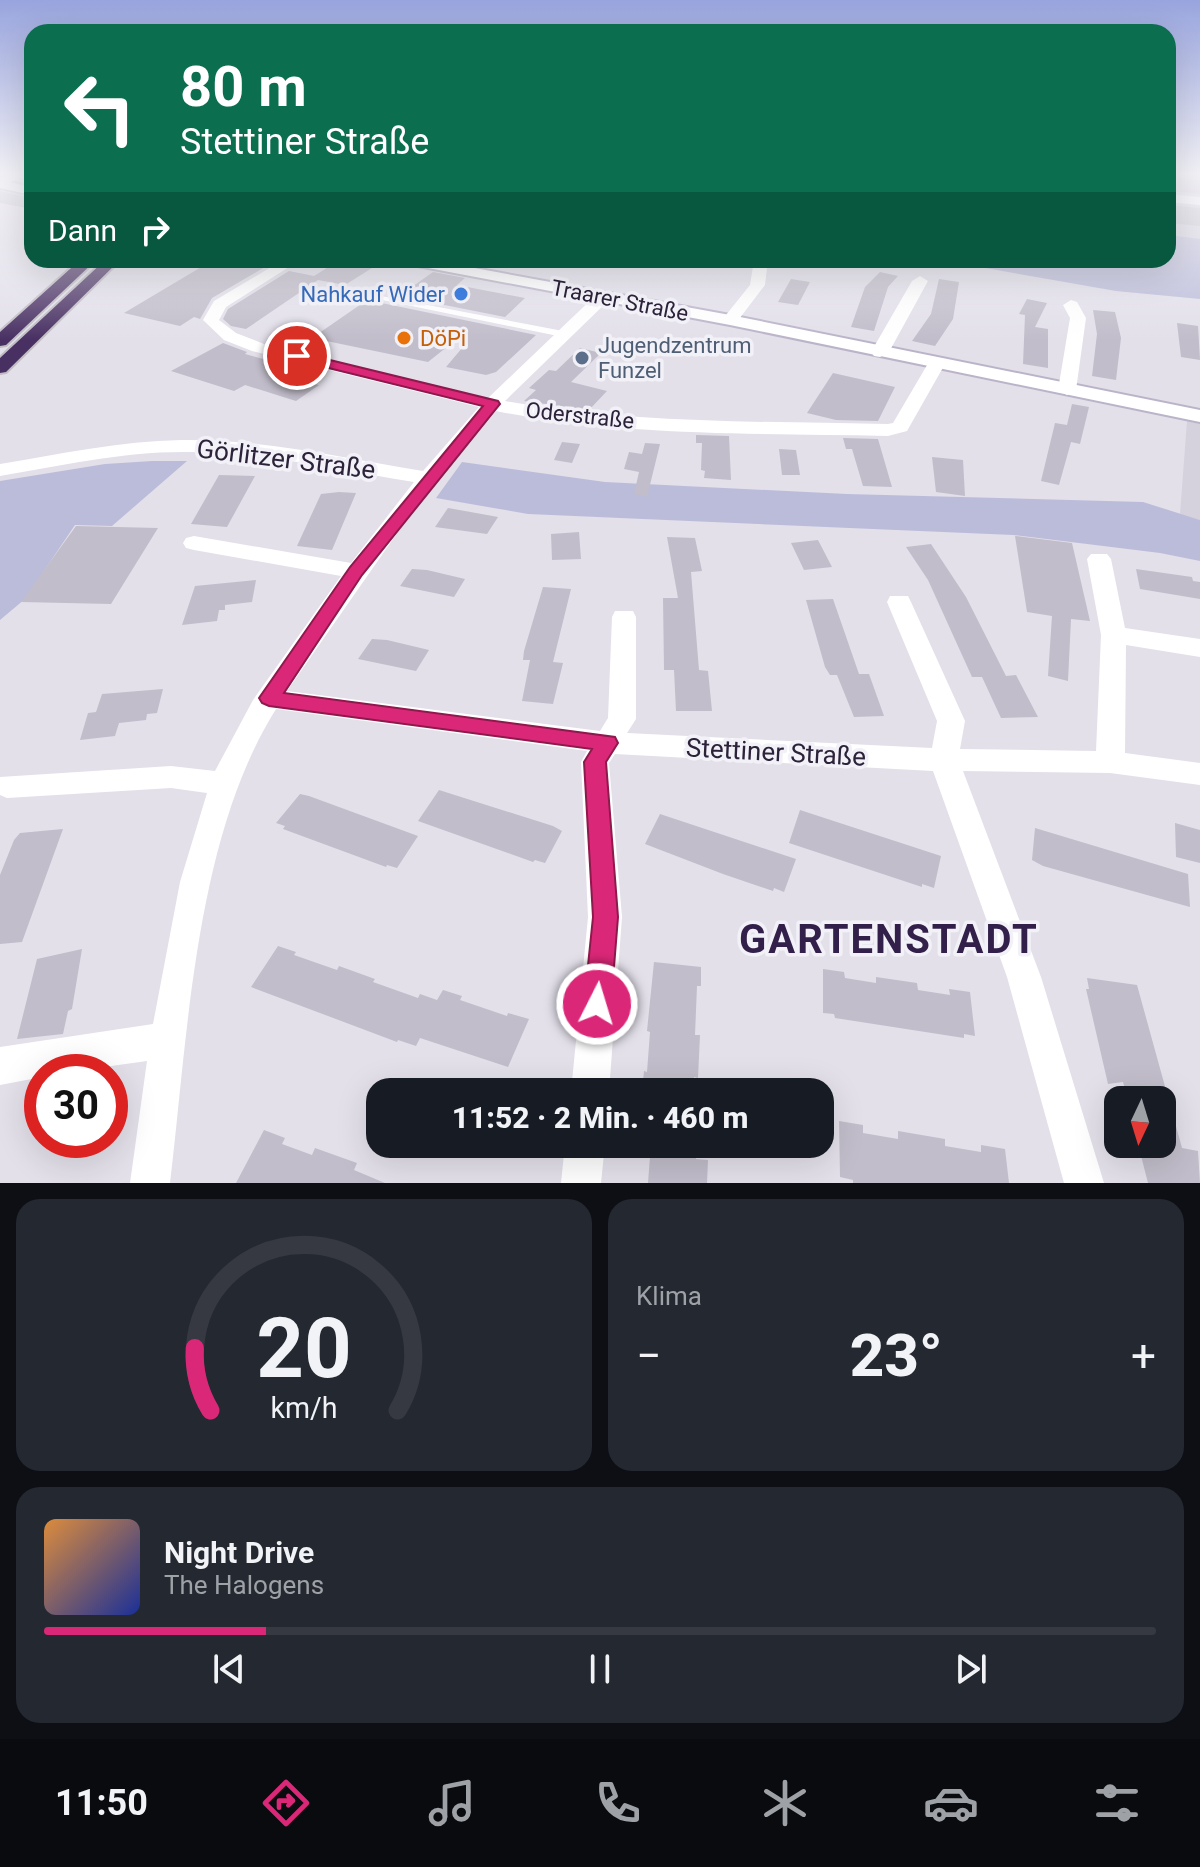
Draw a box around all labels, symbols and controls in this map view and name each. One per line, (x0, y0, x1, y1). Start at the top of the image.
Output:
text: 80 m (180, 54, 307, 120)
icon: left (48, 56, 152, 160)
text: Stettiner Straße (180, 121, 429, 163)
icon: right (133, 208, 177, 252)
text: Dann (48, 213, 117, 248)
street label: Traarer Straße (549, 275, 691, 326)
place label: Nahkauf Wider (300, 282, 446, 307)
marker: Nahkauf Wider (452, 285, 470, 303)
pin (263, 322, 331, 390)
place label: DöPi (420, 326, 466, 351)
marker: DöPi (395, 329, 413, 347)
place label: Jugendzentrum Funzel (598, 333, 751, 383)
icon: arrive (275, 334, 319, 378)
marker: Jugendzentrum Funzel (573, 349, 591, 367)
street label: Oderstraße (524, 397, 635, 434)
street label: Görlitzer Straße (195, 433, 377, 485)
street label: Stettiner Straße (685, 732, 867, 772)
district label: GARTENSTADT (739, 916, 1039, 963)
position arrow (555, 962, 639, 1046)
speed limit sign: 30 (24, 1054, 128, 1158)
north arrow (1104, 1086, 1176, 1158)
map controls (1104, 1086, 1176, 1158)
text: 11:52 · 2 Min. · 460 m (452, 1100, 748, 1135)
text: Klima (636, 1281, 702, 1311)
text: 20 (256, 1300, 352, 1397)
text: 23° (850, 1320, 943, 1391)
text: − (636, 1330, 661, 1382)
text: + (1131, 1330, 1156, 1382)
text: km/h (270, 1391, 338, 1425)
text: Night Drive (164, 1535, 314, 1570)
text: The Halogens (164, 1570, 324, 1600)
icon: previous (207, 1647, 251, 1691)
icon: pause (578, 1647, 622, 1691)
icon: next (949, 1647, 993, 1691)
icon: directions (258, 1775, 314, 1831)
icon: music (424, 1775, 480, 1831)
icon: phone (590, 1775, 646, 1831)
icon: climate (757, 1775, 813, 1831)
icon: car (923, 1775, 979, 1831)
icon: filters (1089, 1775, 1145, 1831)
text: 11:50 (55, 1782, 148, 1824)

